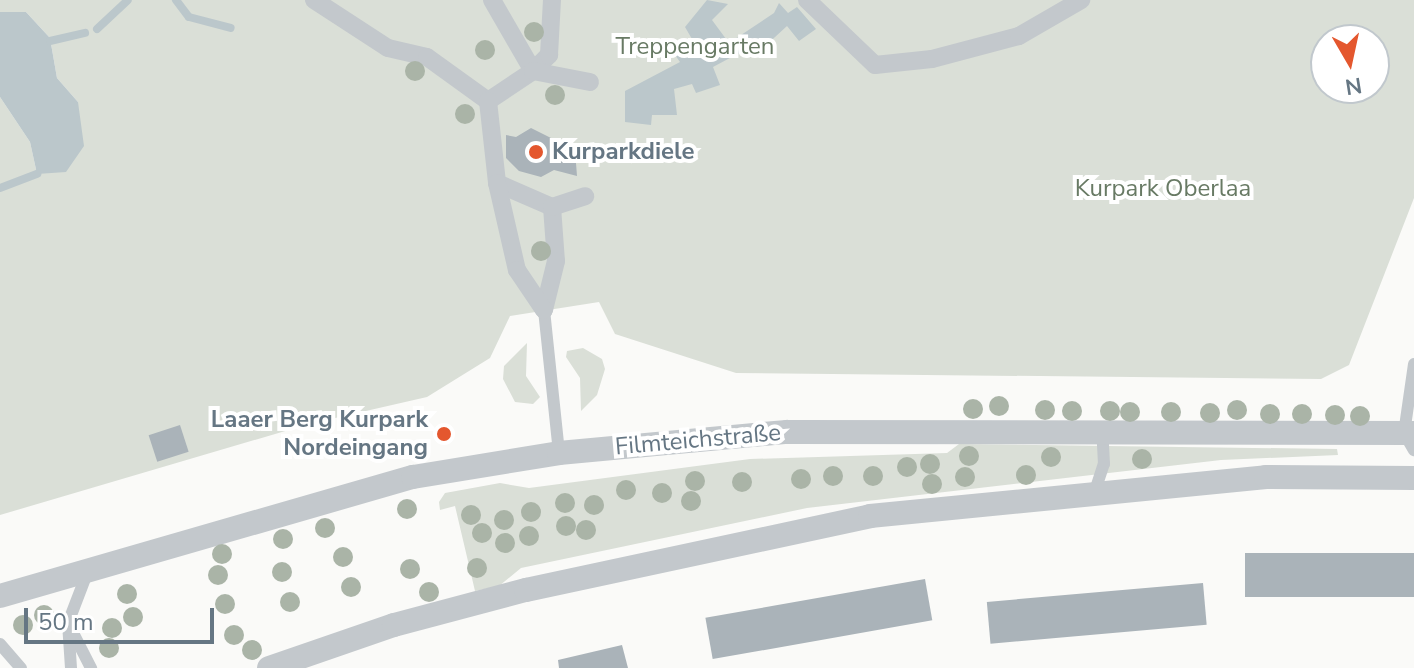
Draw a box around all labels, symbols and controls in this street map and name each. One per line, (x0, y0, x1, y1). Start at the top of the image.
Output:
north arrow (1310, 24, 1390, 104)
park label: Treppengarten (616, 33, 774, 61)
text: N (1343, 70, 1364, 102)
place label: Kurparkdiele (552, 138, 695, 166)
marker: Kurparkdiele (527, 143, 545, 161)
park label: Kurpark Oberlaa (1075, 175, 1251, 203)
place label: Laaer Berg Kurpark Nordeingang (211, 406, 428, 462)
street label: Filmteichstraße (614, 418, 782, 462)
marker: Laaer Berg Kurpark Nordeingang (435, 425, 453, 443)
scale bar (28, 592, 218, 642)
text: 50 m (38, 606, 94, 638)

